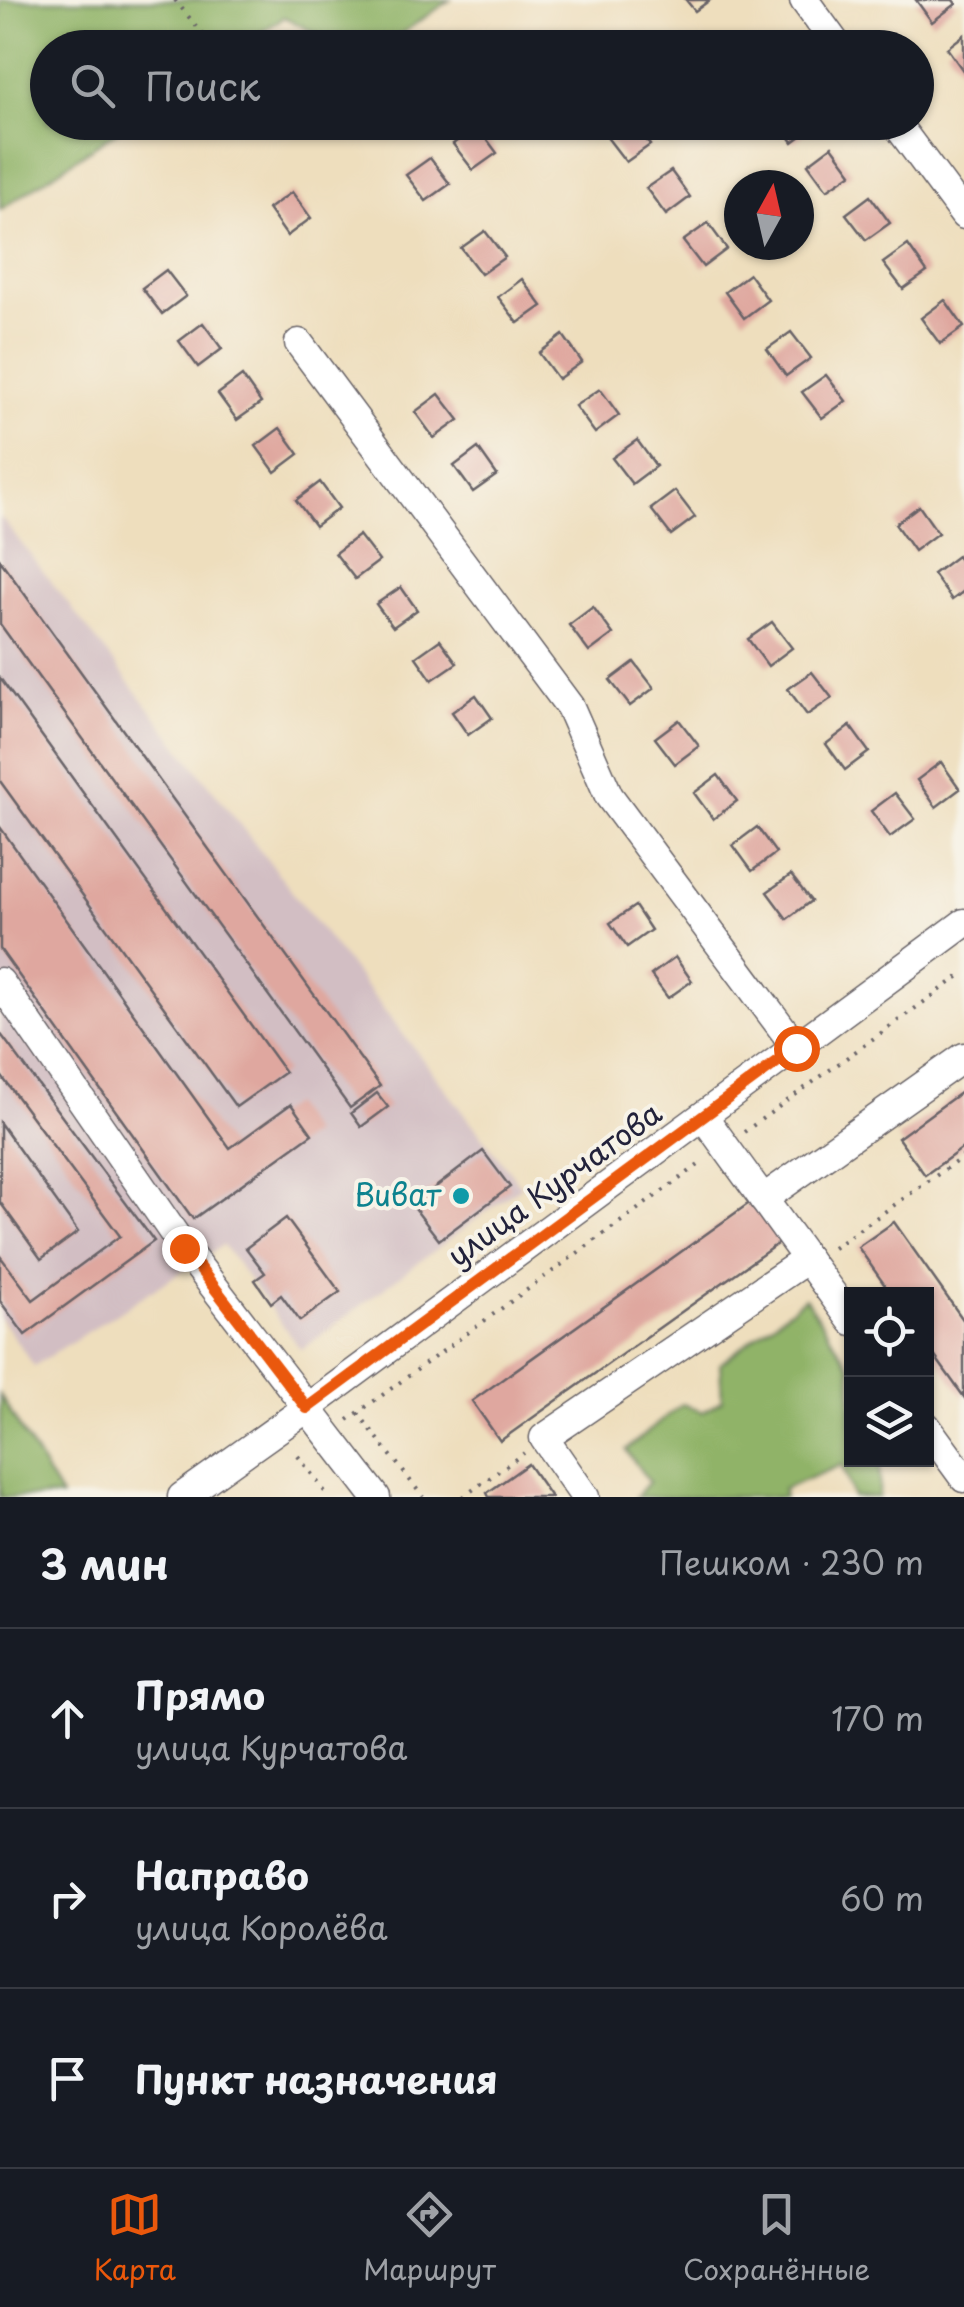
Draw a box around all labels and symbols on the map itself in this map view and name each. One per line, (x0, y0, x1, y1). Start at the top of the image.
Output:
north arrow (724, 170, 814, 260)
route start (774, 1026, 820, 1072)
street label: улица Курчатова (437, 1090, 670, 1276)
place label: Виват (354, 1171, 442, 1216)
marker: Виват (450, 1185, 472, 1207)
route end (162, 1226, 208, 1272)

